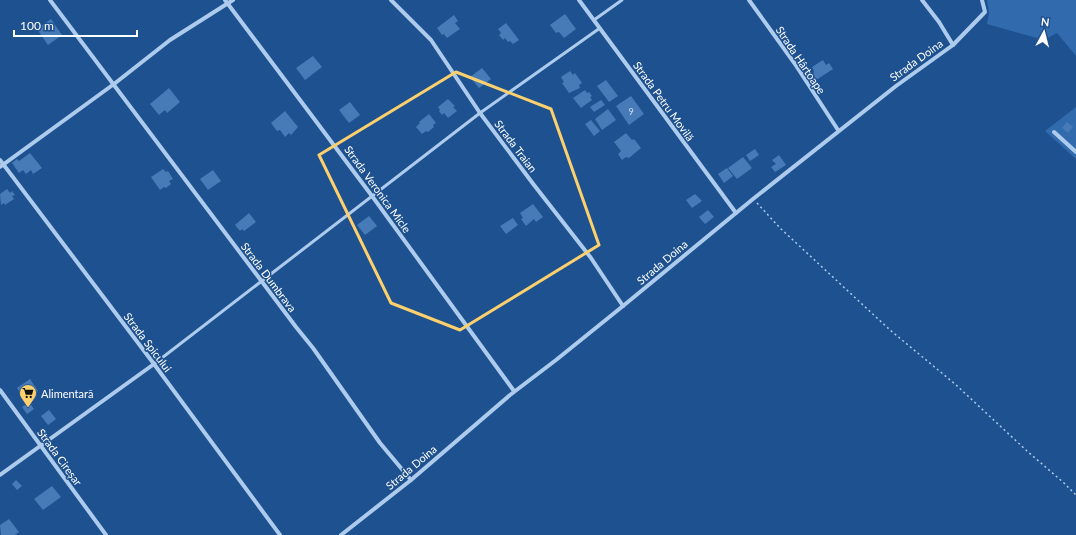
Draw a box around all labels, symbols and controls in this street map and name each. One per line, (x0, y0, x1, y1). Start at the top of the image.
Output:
scale bar (14, 12, 137, 38)
north arrow (1024, 12, 1064, 52)
text: N (1040, 15, 1050, 29)
text: 100 m (20, 18, 54, 33)
street label: Strada Hârtoape (774, 24, 829, 96)
street label: Strada Doina (887, 36, 945, 84)
street label: Strada Petru Movilă (631, 59, 697, 143)
house number: 9 (628, 106, 634, 117)
street label: Strada Traian (492, 117, 540, 175)
street label: Strada Veronica Micle (342, 143, 414, 235)
street label: Strada Doina (634, 237, 690, 287)
street label: Strada Dumbrava (239, 240, 299, 314)
street label: Strada Spicului (121, 310, 175, 375)
supermarket icon: Alimentară (18, 383, 38, 408)
place label: Alimentară (41, 387, 93, 400)
street label: Strada Cireșar (35, 426, 85, 488)
street label: Strada Doina (383, 442, 439, 492)

